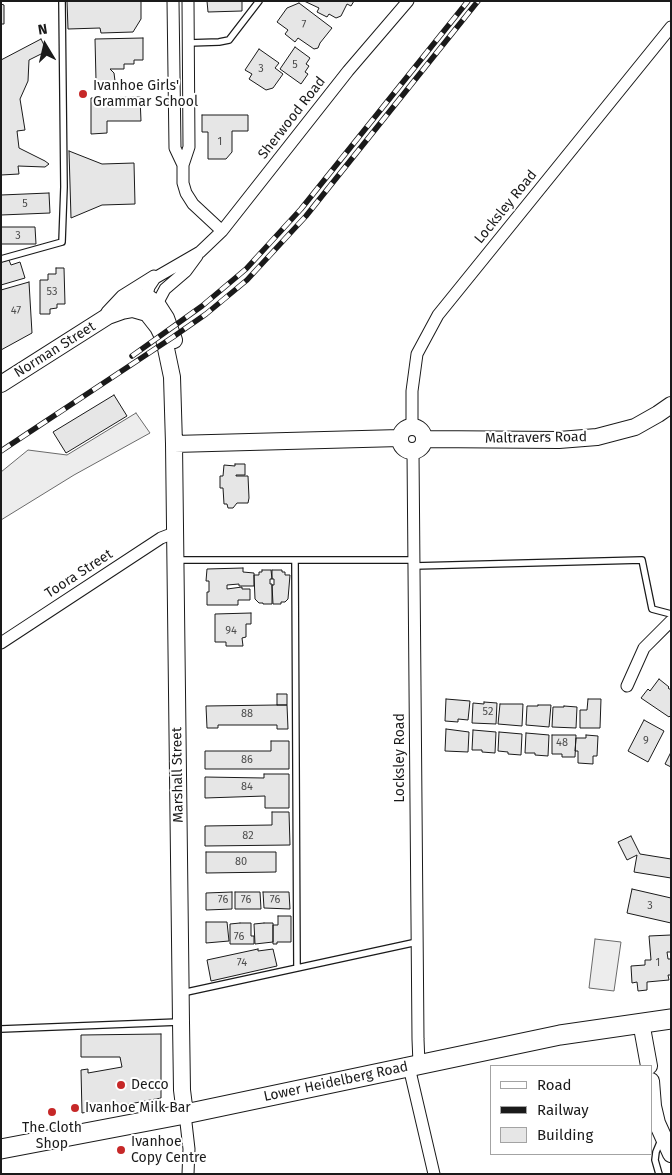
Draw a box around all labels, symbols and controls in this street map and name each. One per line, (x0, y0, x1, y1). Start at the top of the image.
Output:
house number: 7 (302, 18, 306, 32)
north arrow (20, 20, 70, 70)
text: N (37, 21, 48, 39)
house number: 5 (292, 58, 298, 72)
house number: 3 (258, 62, 264, 76)
street label: Sherwood Road (255, 74, 329, 162)
place label: Ivanhoe Girls' Grammar School (93, 78, 198, 110)
marker: Ivanhoe Girls' Grammar School (77, 88, 89, 100)
house number: 1 (218, 135, 222, 149)
street label: Locksley Road (471, 167, 541, 247)
house number: 5 (22, 197, 28, 211)
house number: 3 (15, 229, 21, 243)
house number: 53 (47, 285, 57, 299)
house number: 47 (11, 304, 21, 318)
street label: Norman Street (11, 318, 99, 382)
street label: Maltravers Road (485, 429, 587, 447)
street label: Toora Street (42, 546, 116, 602)
house number: 94 (225, 624, 237, 638)
house number: 52 (483, 705, 493, 719)
house number: 88 (241, 707, 253, 721)
street label: Locksley Road (392, 713, 408, 803)
street label: Marshall Street (169, 727, 187, 823)
house number: 9 (643, 734, 649, 748)
house number: 48 (556, 736, 568, 750)
house number: 86 (241, 753, 253, 767)
house number: 84 (241, 780, 253, 794)
house number: 82 (242, 829, 254, 843)
house number: 80 (235, 855, 247, 869)
house number: 76 (218, 893, 228, 907)
house number: 76 (241, 893, 251, 907)
house number: 76 (270, 893, 280, 907)
house number: 3 (647, 899, 653, 913)
house number: 76 (234, 930, 244, 944)
house number: 74 (237, 956, 247, 970)
house number: 1 (656, 956, 660, 970)
street label: Lower Heidelberg Road (262, 1058, 410, 1106)
legend (490, 1065, 652, 1155)
text: Road (537, 1076, 572, 1094)
place label: Decco (131, 1077, 169, 1093)
marker: Decco (115, 1079, 127, 1091)
place label: Ivanhoe Milk Bar (85, 1100, 191, 1116)
text: Railway (537, 1101, 589, 1119)
marker: Ivanhoe Milk Bar (69, 1102, 81, 1114)
marker: The Cloth Shop (46, 1106, 58, 1118)
place label: The Cloth Shop (22, 1120, 82, 1152)
text: Building (537, 1126, 593, 1144)
place label: Ivanhoe Copy Centre (131, 1134, 207, 1166)
marker: Ivanhoe Copy Centre (115, 1144, 127, 1156)

